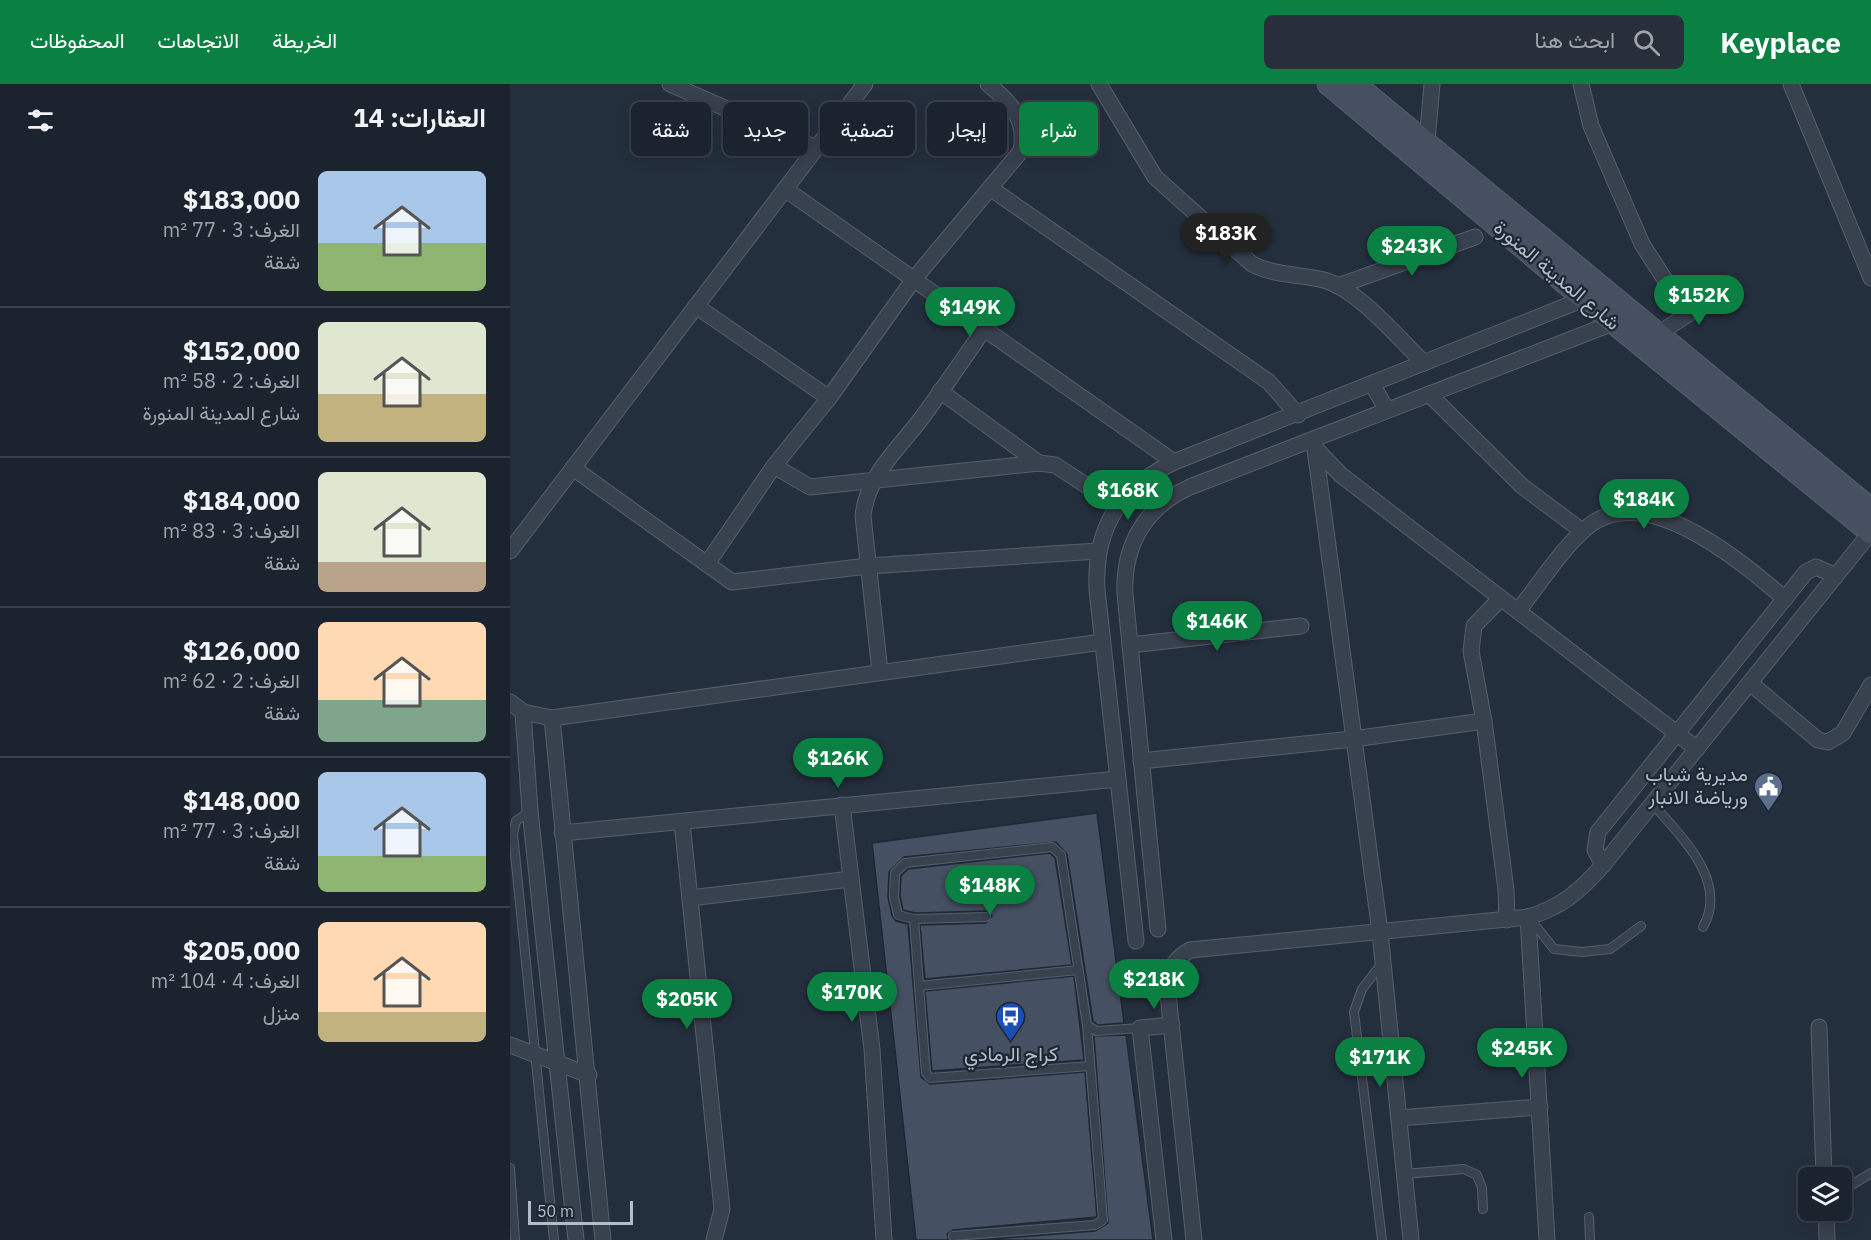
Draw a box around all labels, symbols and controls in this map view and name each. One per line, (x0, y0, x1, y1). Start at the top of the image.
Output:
search box (1264, 15, 1684, 69)
text: Keyplace (1720, 24, 1841, 61)
text: ابحث هنا (1535, 25, 1615, 54)
text: المحفوظات (30, 26, 125, 54)
text: الاتجاهات (158, 26, 239, 54)
text: الخريطة (272, 26, 337, 54)
icon: search (1630, 26, 1663, 59)
text: العقارات: 14 (353, 100, 486, 134)
chip: شقة (631, 102, 711, 156)
chip: جديد (723, 102, 808, 156)
chip: تصفية (820, 102, 915, 156)
chip: إيجار (927, 102, 1007, 156)
chip: شراء (1019, 102, 1098, 156)
icon: filters (24, 104, 57, 137)
text: $183,000 (183, 182, 300, 216)
icon: home (366, 195, 438, 267)
pin: $183K (1184, 213, 1268, 264)
street label: شارع المدينة المنورة (1488, 214, 1626, 336)
text: الغرف: 3 · 77 m² (163, 216, 300, 243)
text: $183K (1195, 219, 1257, 246)
pin: $243K (1370, 226, 1454, 277)
text: $243K (1381, 232, 1443, 259)
text: شقة (264, 248, 300, 275)
pin: $152K (1657, 275, 1741, 326)
text: $152K (1668, 281, 1730, 308)
pin: $149K (928, 287, 1012, 338)
text: $149K (939, 293, 1001, 320)
text: $152,000 (183, 333, 300, 367)
icon: home (366, 346, 438, 418)
text: الغرف: 2 · 58 m² (163, 367, 300, 394)
text: شارع المدينة المنورة (142, 399, 300, 426)
pin: $168K (1086, 470, 1170, 521)
text: $168K (1097, 476, 1159, 503)
pin: $184K (1602, 479, 1686, 530)
text: $184,000 (183, 483, 300, 517)
text: $184K (1613, 485, 1675, 512)
icon: home (366, 496, 438, 568)
text: الغرف: 3 · 83 m² (163, 517, 300, 544)
text: شقة (264, 549, 300, 576)
pin: $146K (1175, 601, 1259, 652)
text: $146K (1186, 607, 1248, 634)
text: $126,000 (183, 633, 300, 667)
icon: home (366, 646, 438, 718)
text: الغرف: 2 · 62 m² (163, 667, 300, 694)
text: شقة (264, 699, 300, 726)
pin: $126K (796, 738, 880, 789)
text: $126K (807, 744, 869, 771)
place label: مديرية شباب ورياضة الانبار (1645, 760, 1748, 810)
public building icon: مديرية شباب ورياضة الانبار (1753, 770, 1785, 812)
text: $148,000 (183, 783, 300, 817)
icon: home (366, 796, 438, 868)
text: الغرف: 3 · 77 m² (163, 817, 300, 844)
text: شقة (264, 849, 300, 876)
pin: $148K (948, 865, 1032, 916)
text: $148K (959, 871, 1021, 898)
text: $205,000 (183, 933, 300, 967)
icon: home (366, 946, 438, 1018)
pin: $218K (1112, 959, 1196, 1010)
text: $218K (1123, 965, 1185, 992)
text: الغرف: 4 · 104 m² (151, 967, 300, 994)
pin: $170K (810, 972, 894, 1023)
text: $170K (821, 978, 883, 1005)
pin: $205K (645, 979, 729, 1030)
text: $205K (656, 985, 718, 1012)
text: منزل (263, 999, 300, 1026)
bus stop icon: كراج الرمادي (995, 1000, 1027, 1042)
pin: $245K (1480, 1028, 1564, 1079)
text: $245K (1491, 1034, 1553, 1061)
pin: $171K (1338, 1037, 1422, 1088)
place label: كراج الرمادي (964, 1040, 1058, 1071)
text: $171K (1349, 1043, 1411, 1070)
map controls (1798, 1167, 1852, 1221)
button: layers (1798, 1167, 1852, 1221)
scale bar (528, 1198, 633, 1226)
text: 50 m (537, 1201, 574, 1221)

